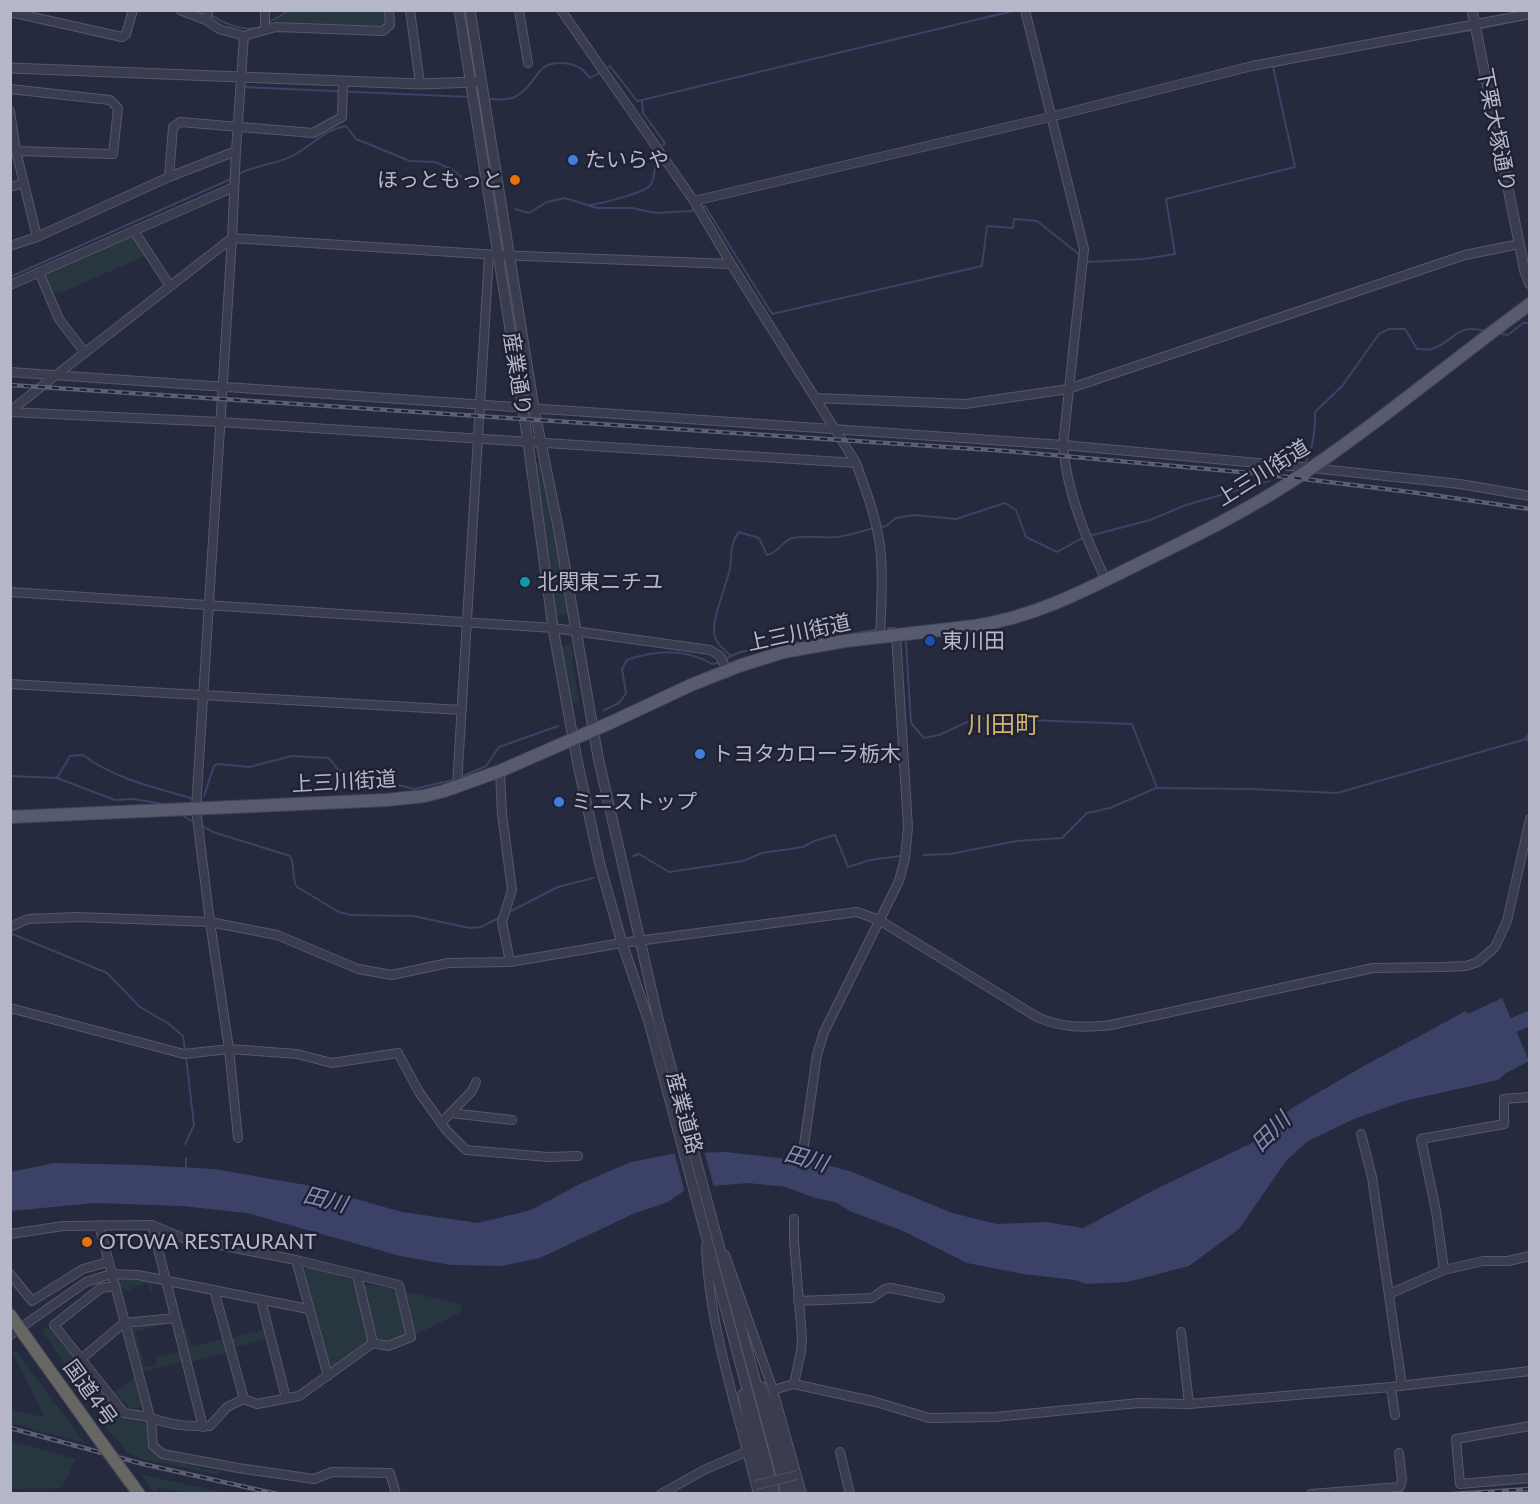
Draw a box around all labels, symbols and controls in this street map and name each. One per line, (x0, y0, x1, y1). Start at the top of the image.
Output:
street label: 下栗大塚通り (1472, 66, 1520, 194)
place label: たいらや (585, 147, 669, 173)
marker: たいらや (566, 153, 580, 167)
place label: ほっともっと (377, 167, 503, 193)
marker: ほっともっと (508, 173, 522, 187)
street label: 産業通り (498, 331, 536, 417)
street label: 上三川街道 (1212, 434, 1314, 512)
place label: 北関東ニチユ (537, 569, 663, 595)
marker: 北関東ニチユ (518, 575, 532, 589)
street label: 上三川街道 (745, 610, 853, 656)
place label: 東川田 (942, 628, 1005, 654)
marker: 東川田 (923, 634, 937, 648)
district label: 川田町 (967, 711, 1039, 739)
place label: トヨタカローラ栃木 (712, 741, 901, 767)
marker: トヨタカローラ栃木 (693, 747, 707, 761)
street label: 上三川街道 (291, 767, 397, 797)
place label: ミニストップ (571, 789, 697, 815)
marker: ミニストップ (552, 795, 566, 809)
street label: 産業道路 (661, 1069, 707, 1157)
water label: 田川 (1246, 1107, 1296, 1157)
water label: 田川 (781, 1140, 831, 1178)
water label: 田川 (300, 1182, 350, 1218)
place label: OTOWA RESTAURANT (99, 1229, 317, 1255)
marker: OTOWA RESTAURANT (80, 1235, 94, 1249)
street label: 国道4号 (58, 1355, 122, 1431)

